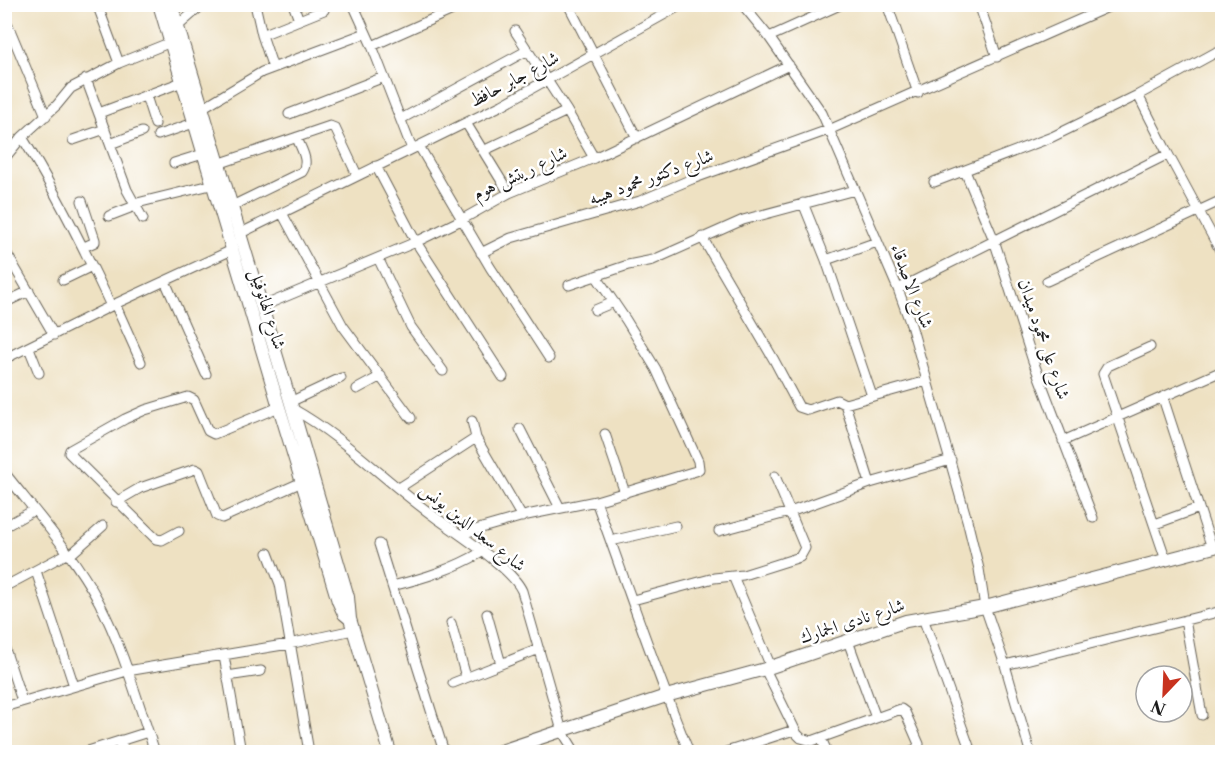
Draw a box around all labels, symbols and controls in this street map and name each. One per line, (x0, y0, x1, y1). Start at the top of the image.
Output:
street label: شارع جابر حافظ (465, 46, 564, 115)
street label: شارع ريتش هوم (469, 142, 573, 209)
street label: شارع دكتور محمود هيبه (586, 144, 718, 214)
street label: شارع الاصدقاء (882, 241, 938, 333)
street label: شارع الهانوفيل (241, 266, 291, 353)
street label: شارع على محمود ميدان (1009, 276, 1075, 404)
street label: شارع سعد الدين يونس (413, 478, 530, 579)
street label: شارع نادى الجمارك (797, 594, 908, 652)
north arrow (1134, 664, 1194, 724)
text: N (1148, 696, 1168, 720)

